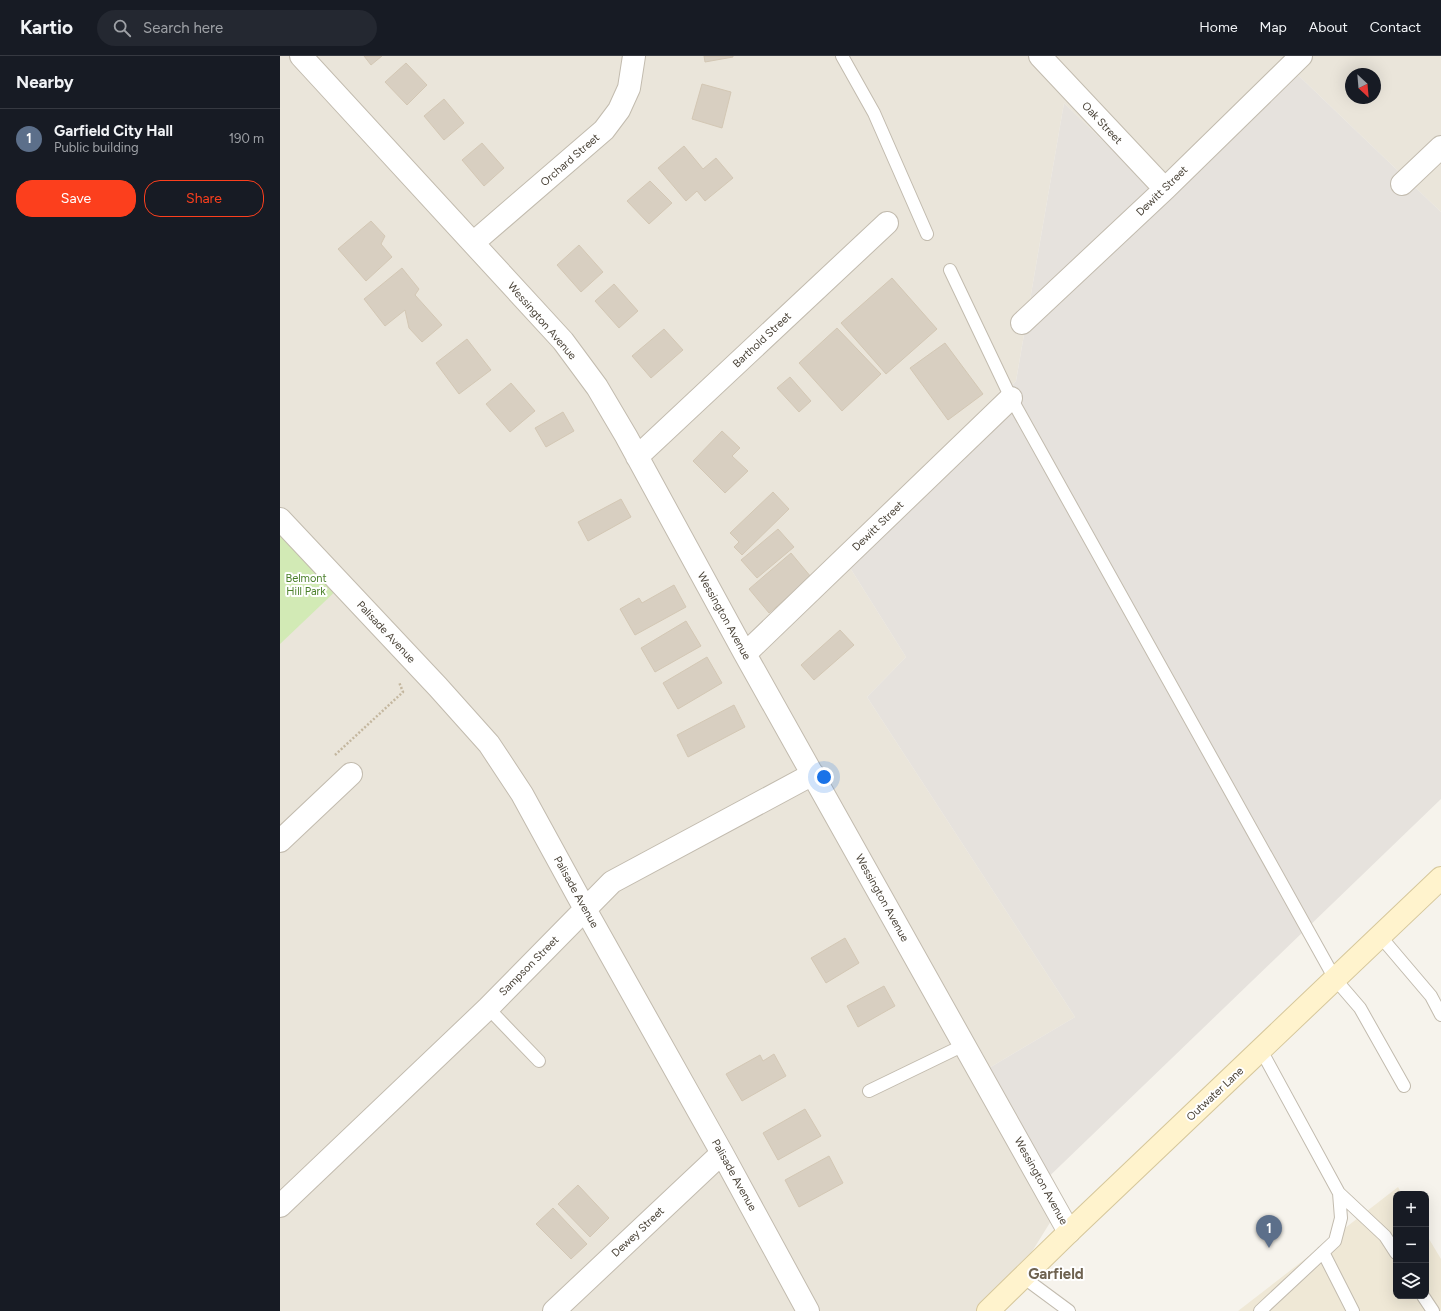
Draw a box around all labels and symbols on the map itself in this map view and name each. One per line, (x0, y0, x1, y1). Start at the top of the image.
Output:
north arrow (1345, 68, 1381, 104)
street label: Oak Street (1079, 99, 1125, 147)
street label: Orchard Street (538, 131, 602, 189)
street label: Dewitt Street (1134, 163, 1190, 219)
street label: Wessington Avenue (505, 280, 579, 362)
street label: Barthold Street (730, 310, 794, 370)
street label: Dewitt Street (850, 498, 906, 554)
street label: Wessington Avenue (695, 570, 753, 662)
park label: Belmont Hill Park (285, 572, 327, 598)
street label: Palisade Avenue (354, 598, 418, 666)
your location (814, 767, 834, 787)
street label: Wessington Avenue (853, 852, 911, 944)
street label: Palisade Avenue (551, 854, 601, 930)
street label: Sampson Street (496, 933, 562, 999)
street label: Outwater Lane (1184, 1064, 1246, 1124)
street label: Wessington Avenue (1012, 1135, 1070, 1227)
street label: Palisade Avenue (709, 1137, 759, 1213)
street label: Dewey Street (609, 1204, 667, 1260)
pin: 1 (1256, 1215, 1282, 1248)
district label: Garfield (1028, 1265, 1084, 1283)

